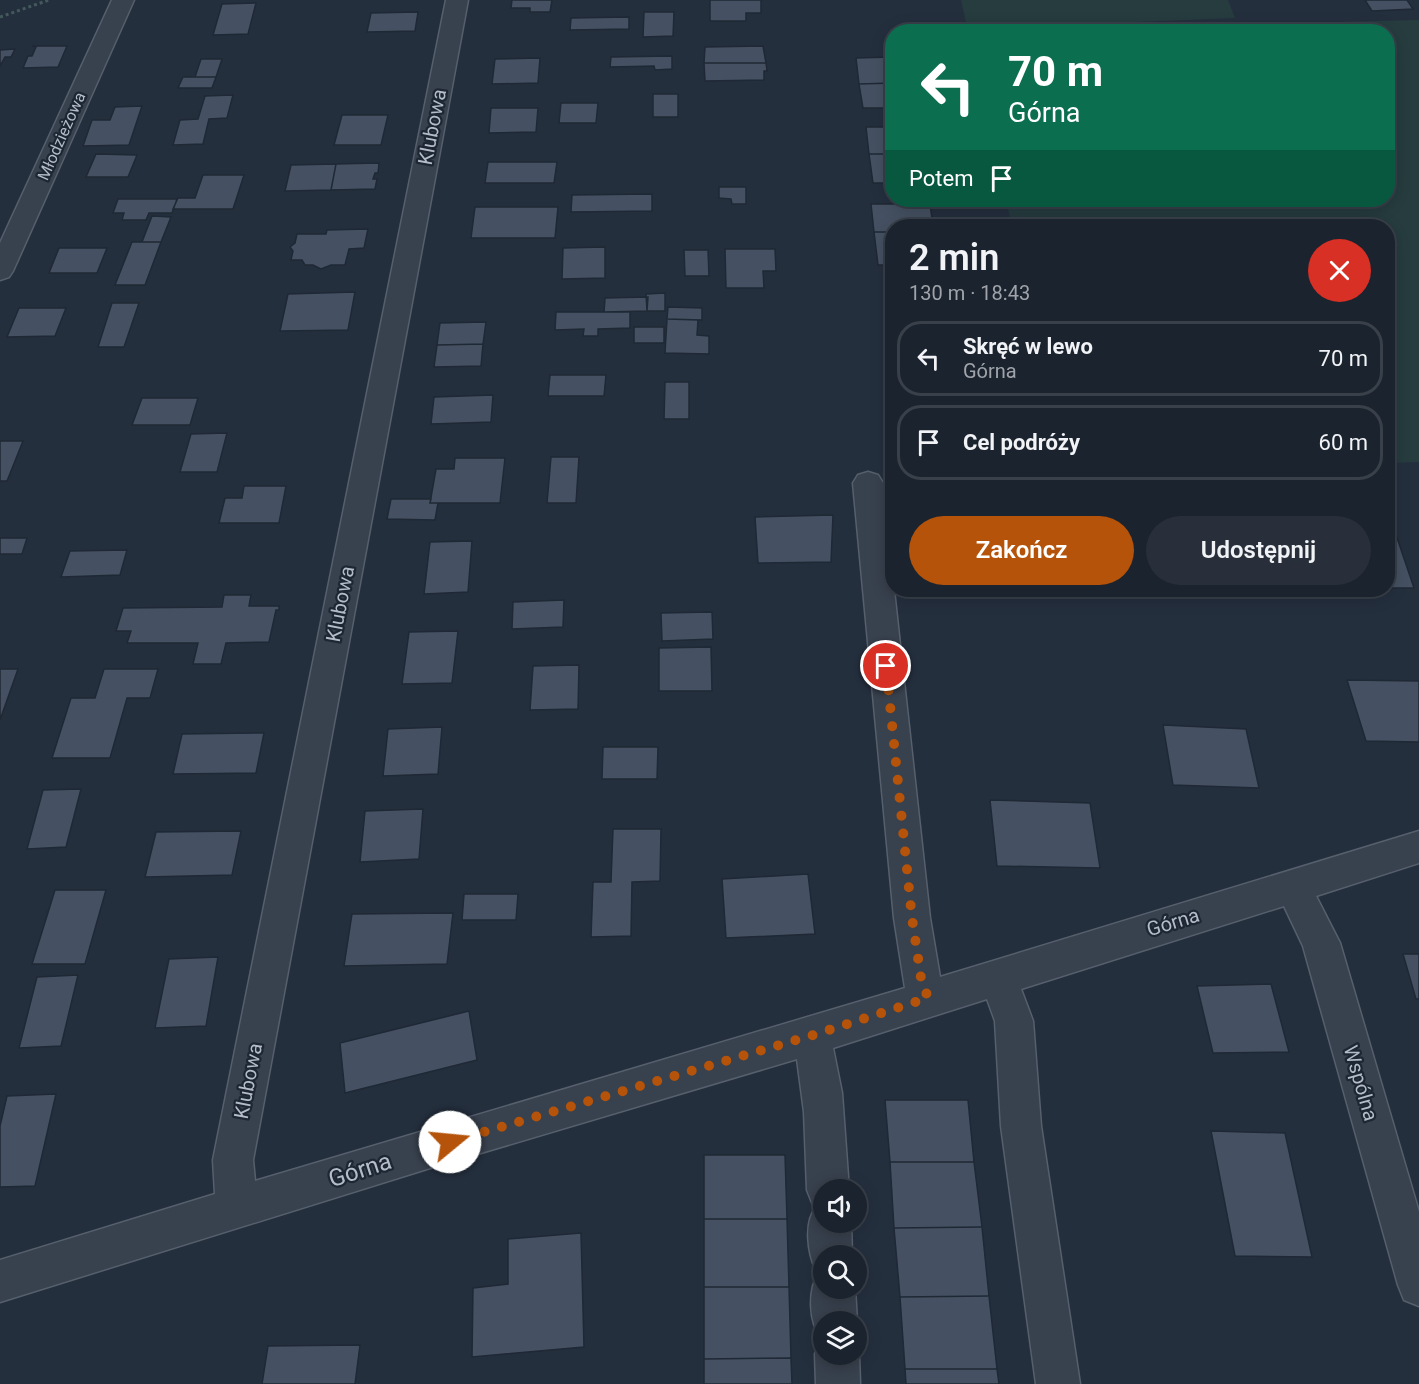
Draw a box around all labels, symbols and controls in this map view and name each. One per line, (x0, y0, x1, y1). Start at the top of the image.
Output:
text: 70 m (1008, 47, 1103, 96)
icon: left (909, 48, 987, 126)
street label: Klubowa (413, 87, 451, 167)
street label: Młodzieżowa (34, 89, 89, 183)
text: Górna (1008, 97, 1081, 129)
icon: arrive (985, 162, 1018, 195)
text: Potem (909, 166, 973, 191)
text: 2 min (909, 237, 999, 279)
button: close (1308, 239, 1371, 302)
text: 130 m · 18:43 (909, 281, 1030, 305)
text: Skręć w lewo (963, 334, 1093, 359)
icon: left (912, 342, 945, 375)
text: 70 m (1319, 346, 1368, 371)
text: Górna (963, 359, 1017, 383)
icon: arrive (912, 426, 945, 459)
text: Cel podróży (963, 430, 1080, 455)
text: 60 m (1319, 430, 1368, 455)
button: Zakończ (909, 516, 1134, 585)
button: Udostępnij (1146, 516, 1371, 585)
street label: Klubowa (321, 564, 359, 644)
pin (860, 640, 911, 691)
icon: arrive (869, 649, 902, 682)
street label: Górna (1144, 903, 1202, 941)
street label: Klubowa (229, 1041, 267, 1121)
street label: Wspólna (1339, 1042, 1383, 1124)
position arrow (418, 1110, 482, 1174)
street label: Górna (325, 1147, 395, 1193)
map controls (813, 1179, 867, 1365)
button: sound (813, 1179, 867, 1233)
button: search (813, 1245, 867, 1299)
button: layers (813, 1311, 867, 1365)

